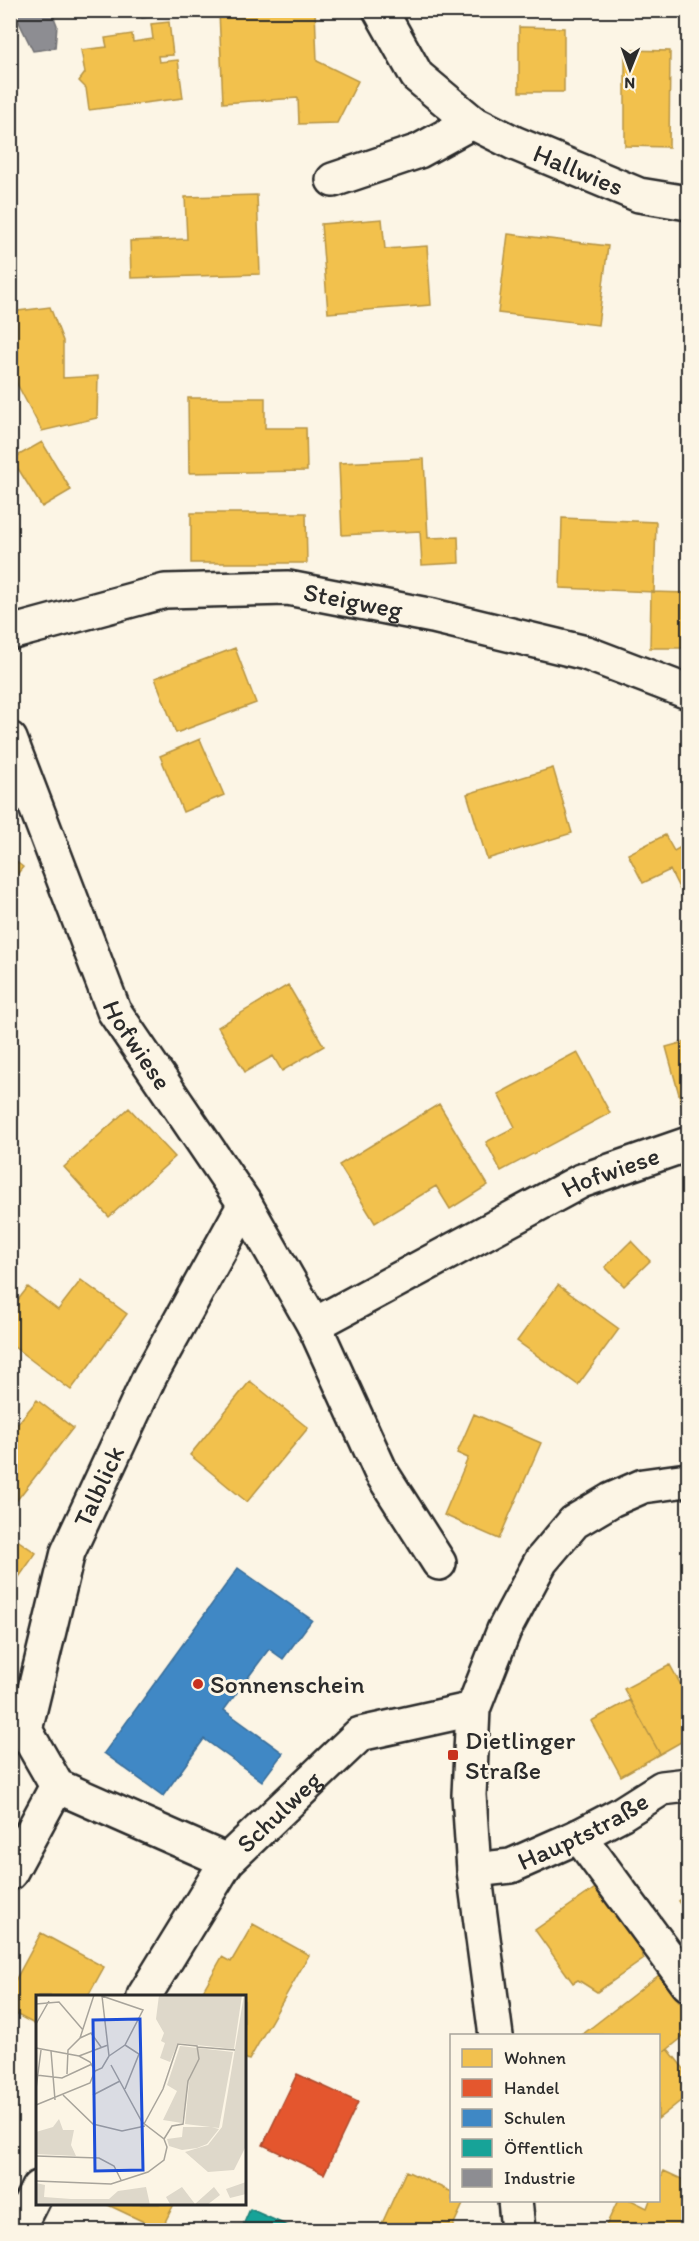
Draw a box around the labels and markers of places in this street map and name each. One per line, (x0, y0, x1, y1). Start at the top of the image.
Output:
place label: Sonnenschein (210, 1668, 365, 1700)
marker: Sonnenschein (191, 1677, 205, 1691)
place label: Dietlinger Straße (465, 1724, 575, 1786)
marker: Dietlinger Straße (446, 1748, 460, 1762)

